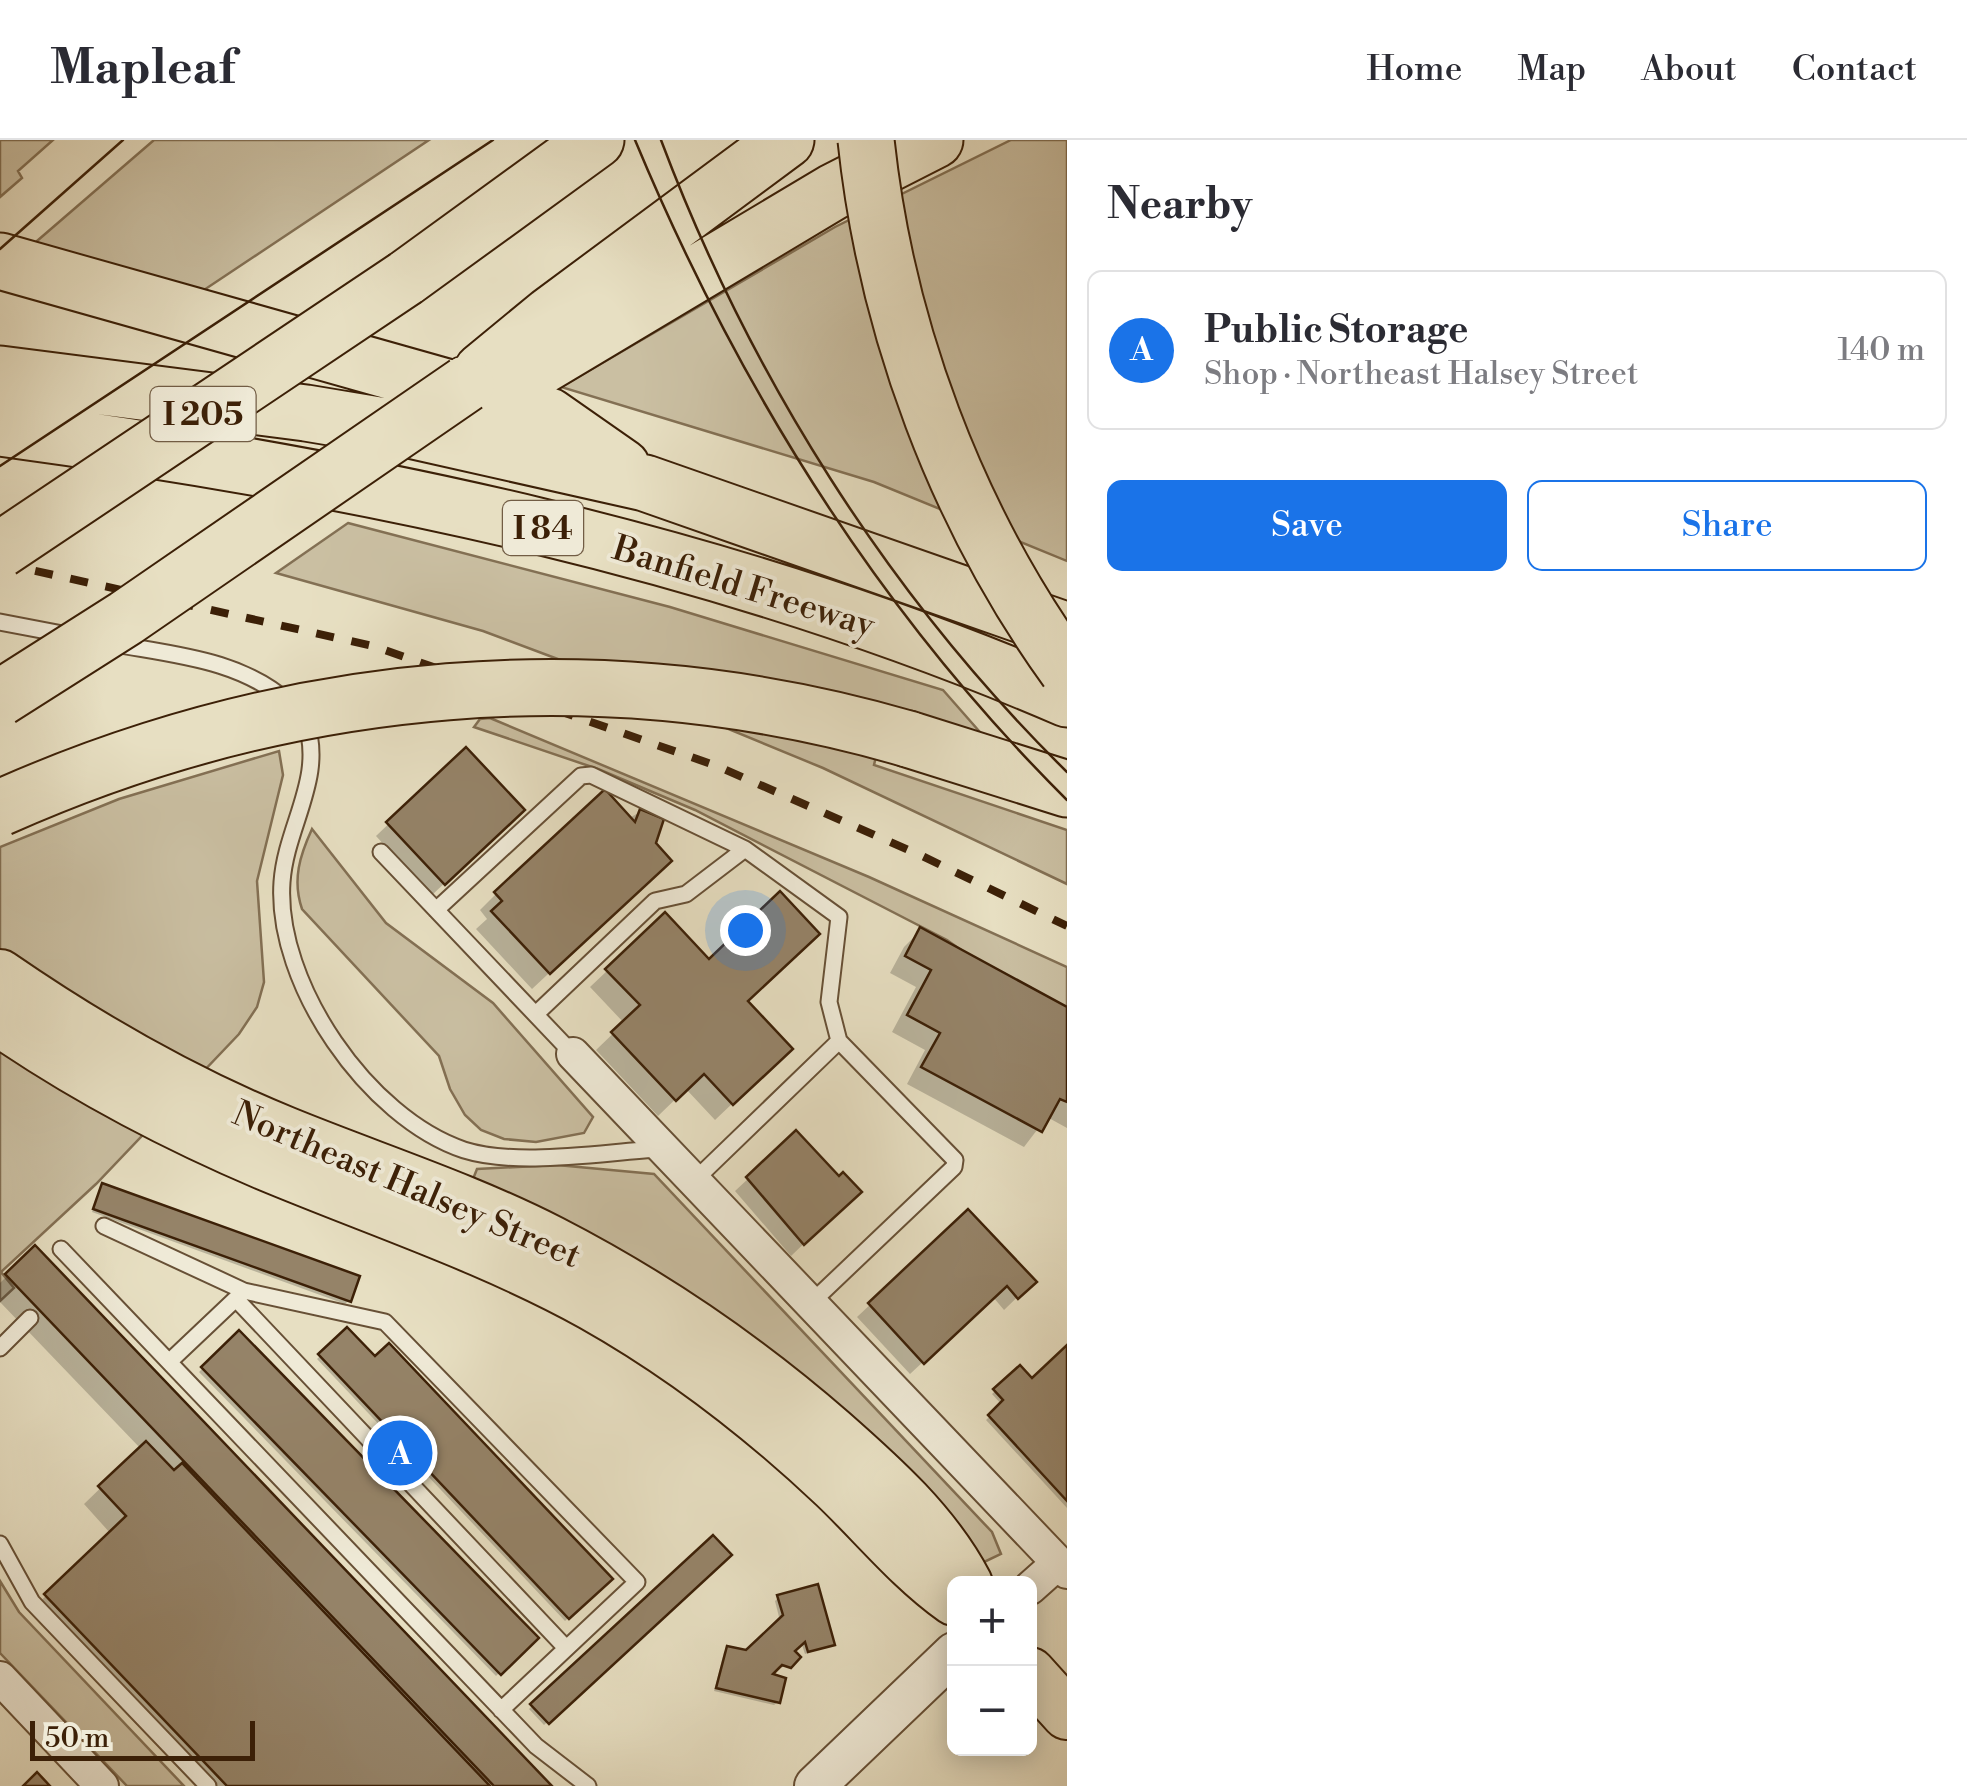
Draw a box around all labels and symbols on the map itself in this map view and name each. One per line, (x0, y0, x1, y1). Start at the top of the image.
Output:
road number: I 205 (150, 387, 256, 441)
road number: I 84 (503, 501, 583, 555)
street label: Banfield Freeway (607, 527, 881, 648)
your location (720, 905, 771, 956)
street label: Northeast Halsey Street (226, 1093, 587, 1278)
pin: A (368, 1416, 432, 1490)
scale bar (30, 1716, 255, 1760)

